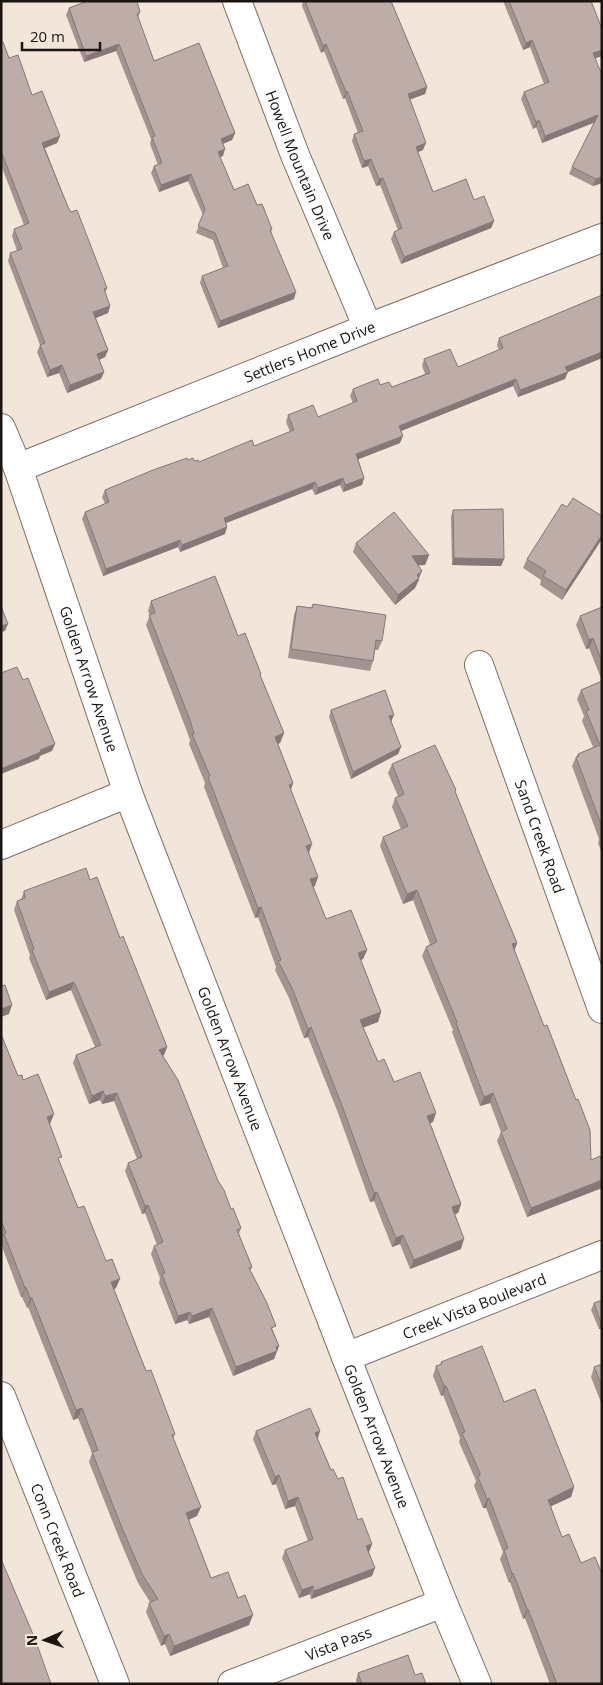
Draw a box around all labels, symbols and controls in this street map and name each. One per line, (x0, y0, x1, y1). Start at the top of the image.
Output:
scale bar (22, 20, 100, 52)
text: 20 m (30, 26, 65, 46)
street label: Howell Mountain Drive (261, 87, 340, 243)
street label: Settlers Home Drive (241, 316, 378, 387)
street label: Golden Arrow Avenue (55, 603, 123, 755)
street label: Sand Creek Road (511, 777, 570, 896)
street label: Golden Arrow Avenue (194, 983, 267, 1133)
street label: Creek Vista Boulevard (399, 1268, 549, 1344)
street label: Golden Arrow Avenue (340, 1361, 414, 1511)
street label: Conn Creek Road (27, 1480, 90, 1600)
north arrow (20, 1615, 70, 1665)
street label: Vista Pass (303, 1621, 374, 1665)
text: N (22, 1634, 41, 1646)

